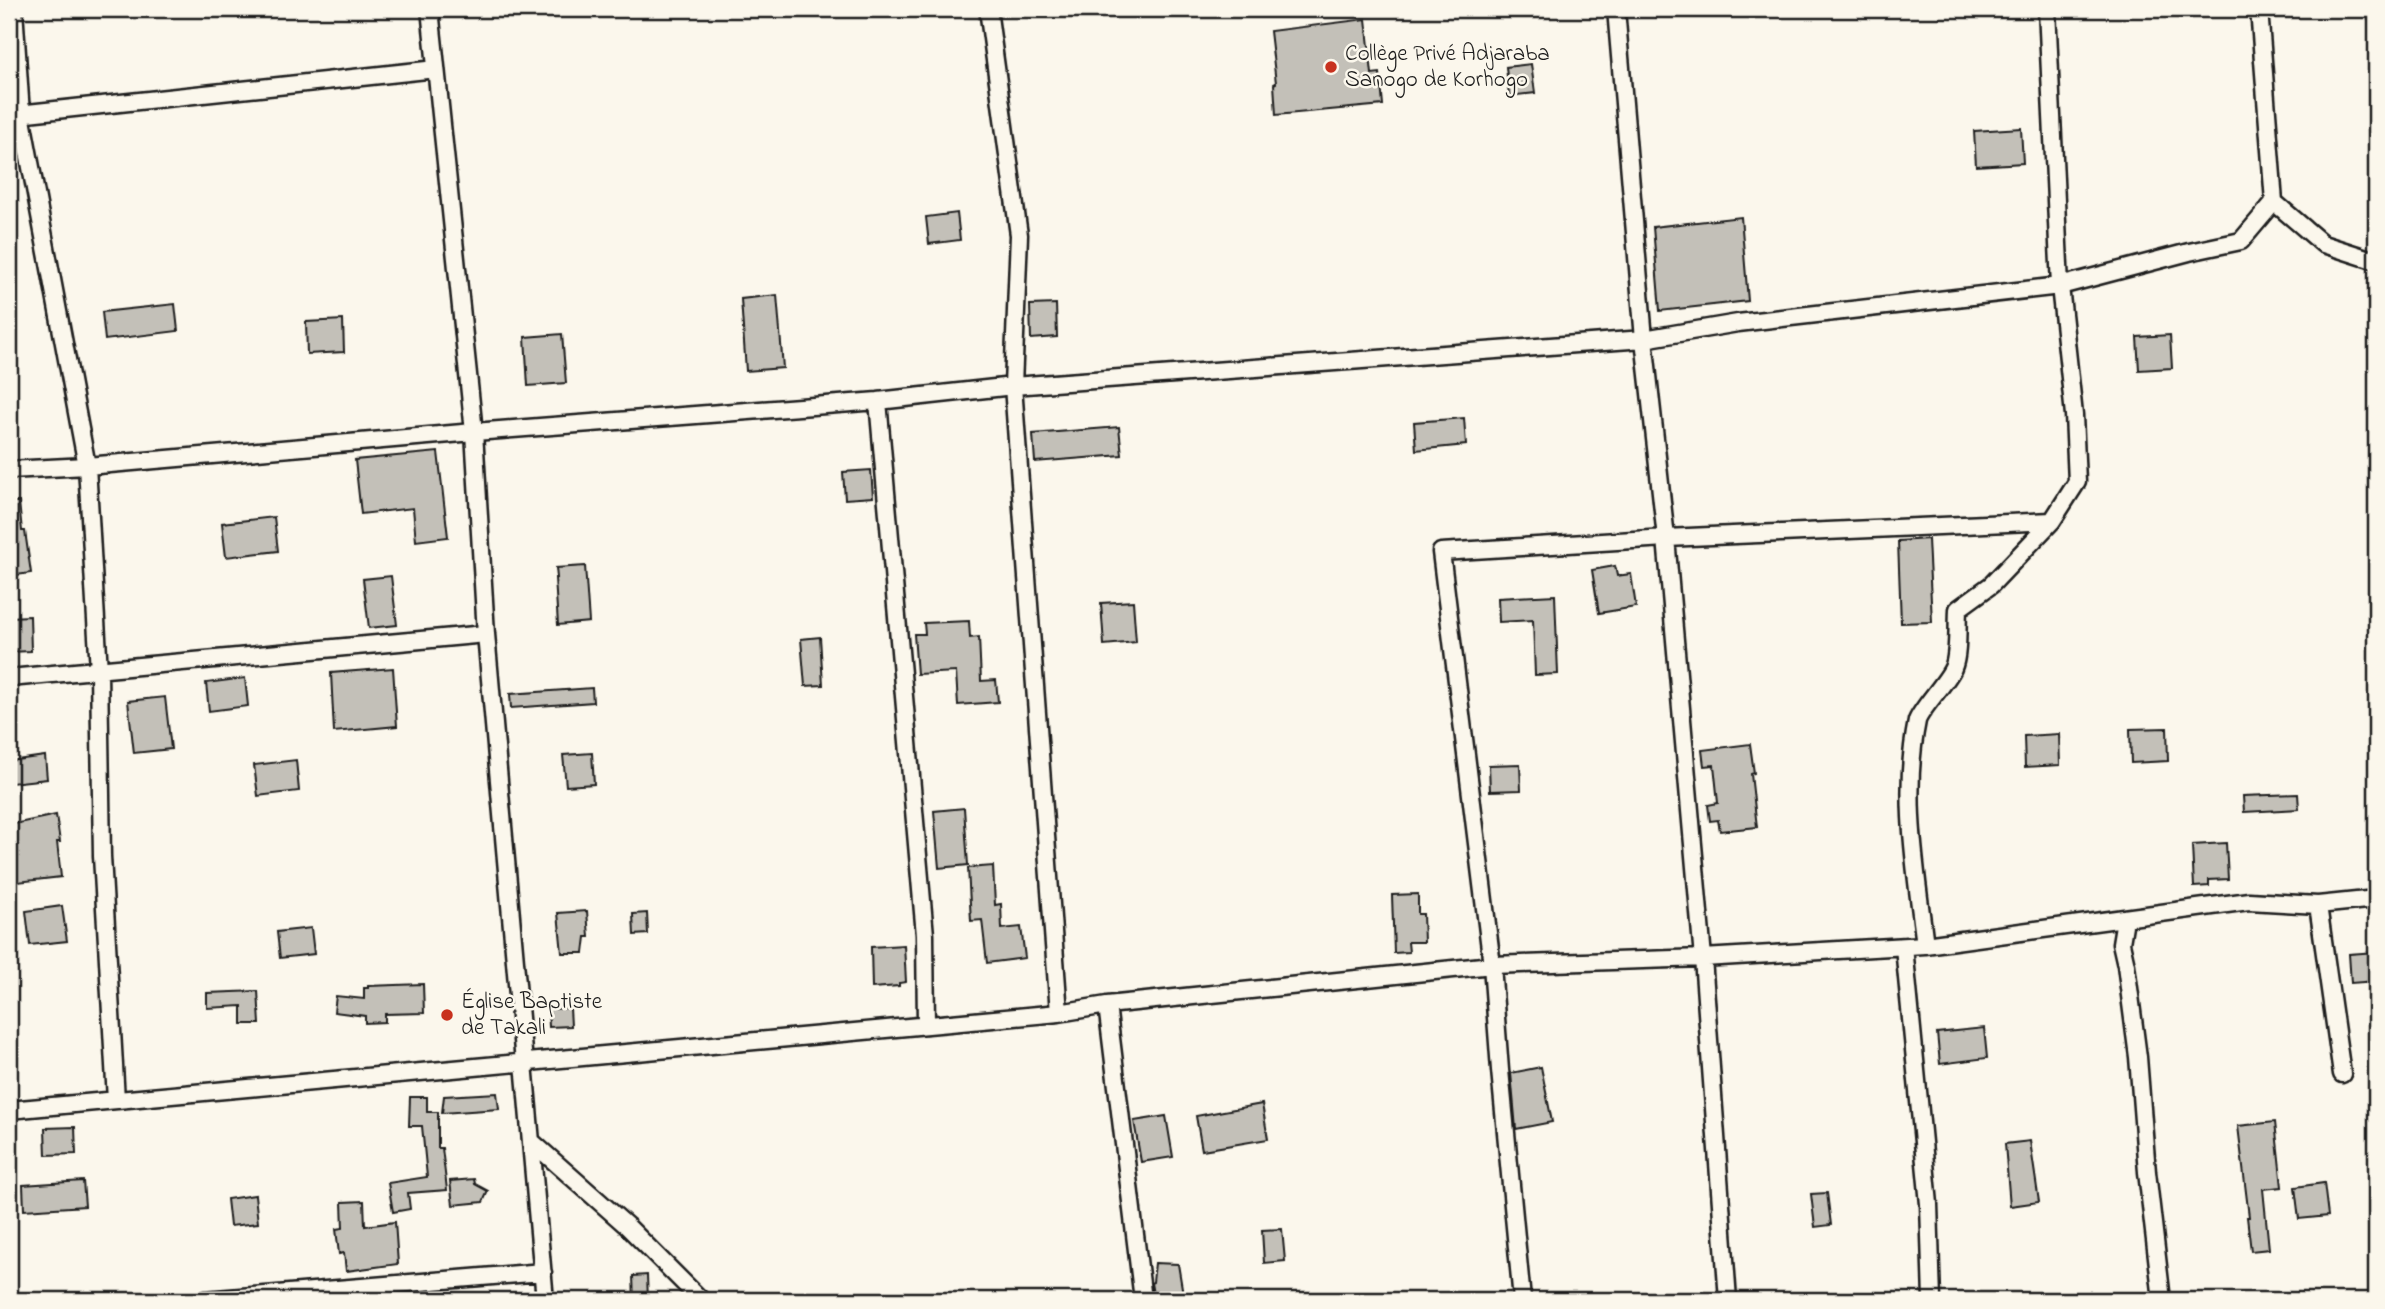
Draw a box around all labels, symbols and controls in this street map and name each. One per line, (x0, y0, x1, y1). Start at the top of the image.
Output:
place label: Collège Privé Adjaraba Sanogo de Korhogo (1345, 38, 1550, 98)
marker: Collège Privé Adjaraba Sanogo de Korhogo (1323, 59, 1339, 75)
place label: Église Baptiste de Takali (461, 986, 603, 1045)
marker: Église Baptiste de Takali (439, 1007, 455, 1023)

